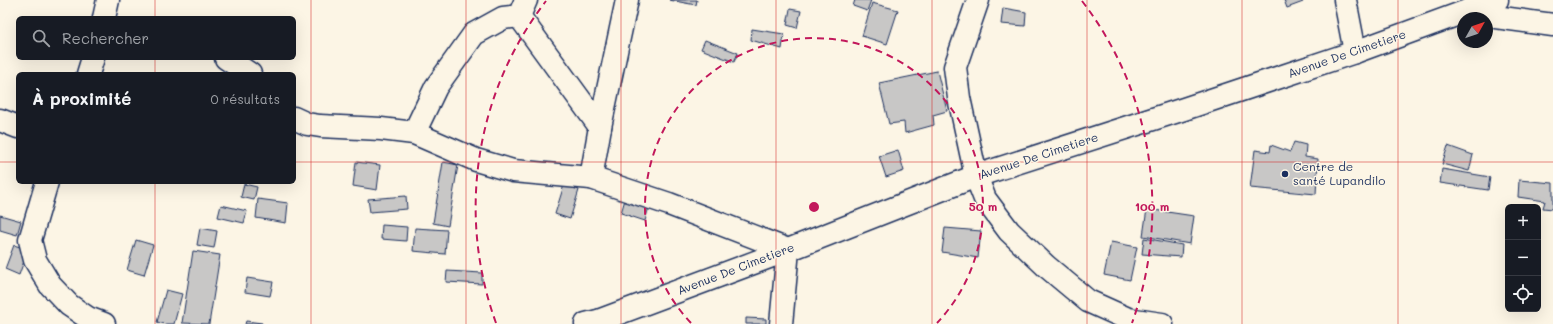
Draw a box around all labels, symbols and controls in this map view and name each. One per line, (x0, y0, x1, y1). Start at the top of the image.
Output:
north arrow (1457, 12, 1493, 48)
search box (16, 16, 296, 60)
street label: Avenue De Cimetiere (1285, 25, 1408, 81)
icon: search (30, 27, 52, 49)
text: Rechercher (62, 28, 149, 48)
text: À proximité (32, 87, 131, 109)
text: 0 résultats (210, 90, 280, 107)
street label: Avenue De Cimetiere (977, 128, 1100, 182)
place label: Centre de santé Lupandilo (1293, 158, 1385, 188)
marker: Centre de santé Lupandilo (1280, 169, 1290, 179)
text: 50 m (969, 198, 997, 214)
text: 100 m (1135, 198, 1169, 214)
centre of rings (807, 200, 821, 214)
map controls (1505, 204, 1541, 312)
button: + (1505, 204, 1541, 240)
street label: Avenue De Cimetiere (675, 238, 796, 298)
button: − (1505, 240, 1541, 276)
button: locate (1505, 276, 1541, 312)

